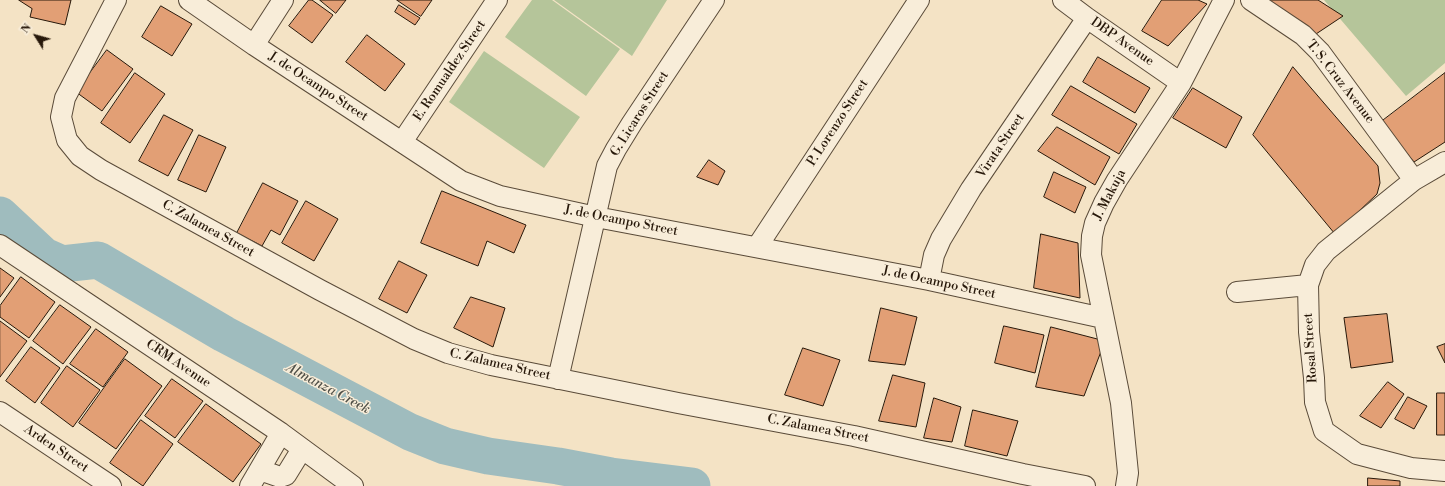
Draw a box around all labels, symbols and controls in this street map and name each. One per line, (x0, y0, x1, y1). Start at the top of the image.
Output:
street label: DBP Avenue (1087, 14, 1157, 70)
north arrow (16, 16, 56, 56)
street label: E. Romualdez Street (410, 18, 490, 124)
text: N (18, 21, 35, 36)
street label: T. S. Cruz Avenue (1303, 37, 1377, 127)
street label: J. de Ocampo Street (265, 49, 371, 125)
street label: G. Licaros Street (608, 68, 672, 160)
street label: P. Lorenzo Street (804, 77, 872, 169)
street label: Virata Street (974, 111, 1028, 181)
street label: J. Makuja (1090, 167, 1130, 223)
street label: C. Zalamea Street (159, 197, 257, 261)
street label: J. de Ocampo Street (563, 202, 679, 240)
street label: J. de Ocampo Street (881, 263, 997, 303)
street label: Rosal Street (1301, 312, 1321, 384)
street label: CRM Avenue (143, 337, 213, 391)
street label: C. Zalamea Street (448, 346, 552, 384)
water label: Almanza Creek (283, 360, 373, 418)
street label: C. Zalamea Street (766, 412, 870, 446)
street label: Arden Street (21, 422, 91, 476)

